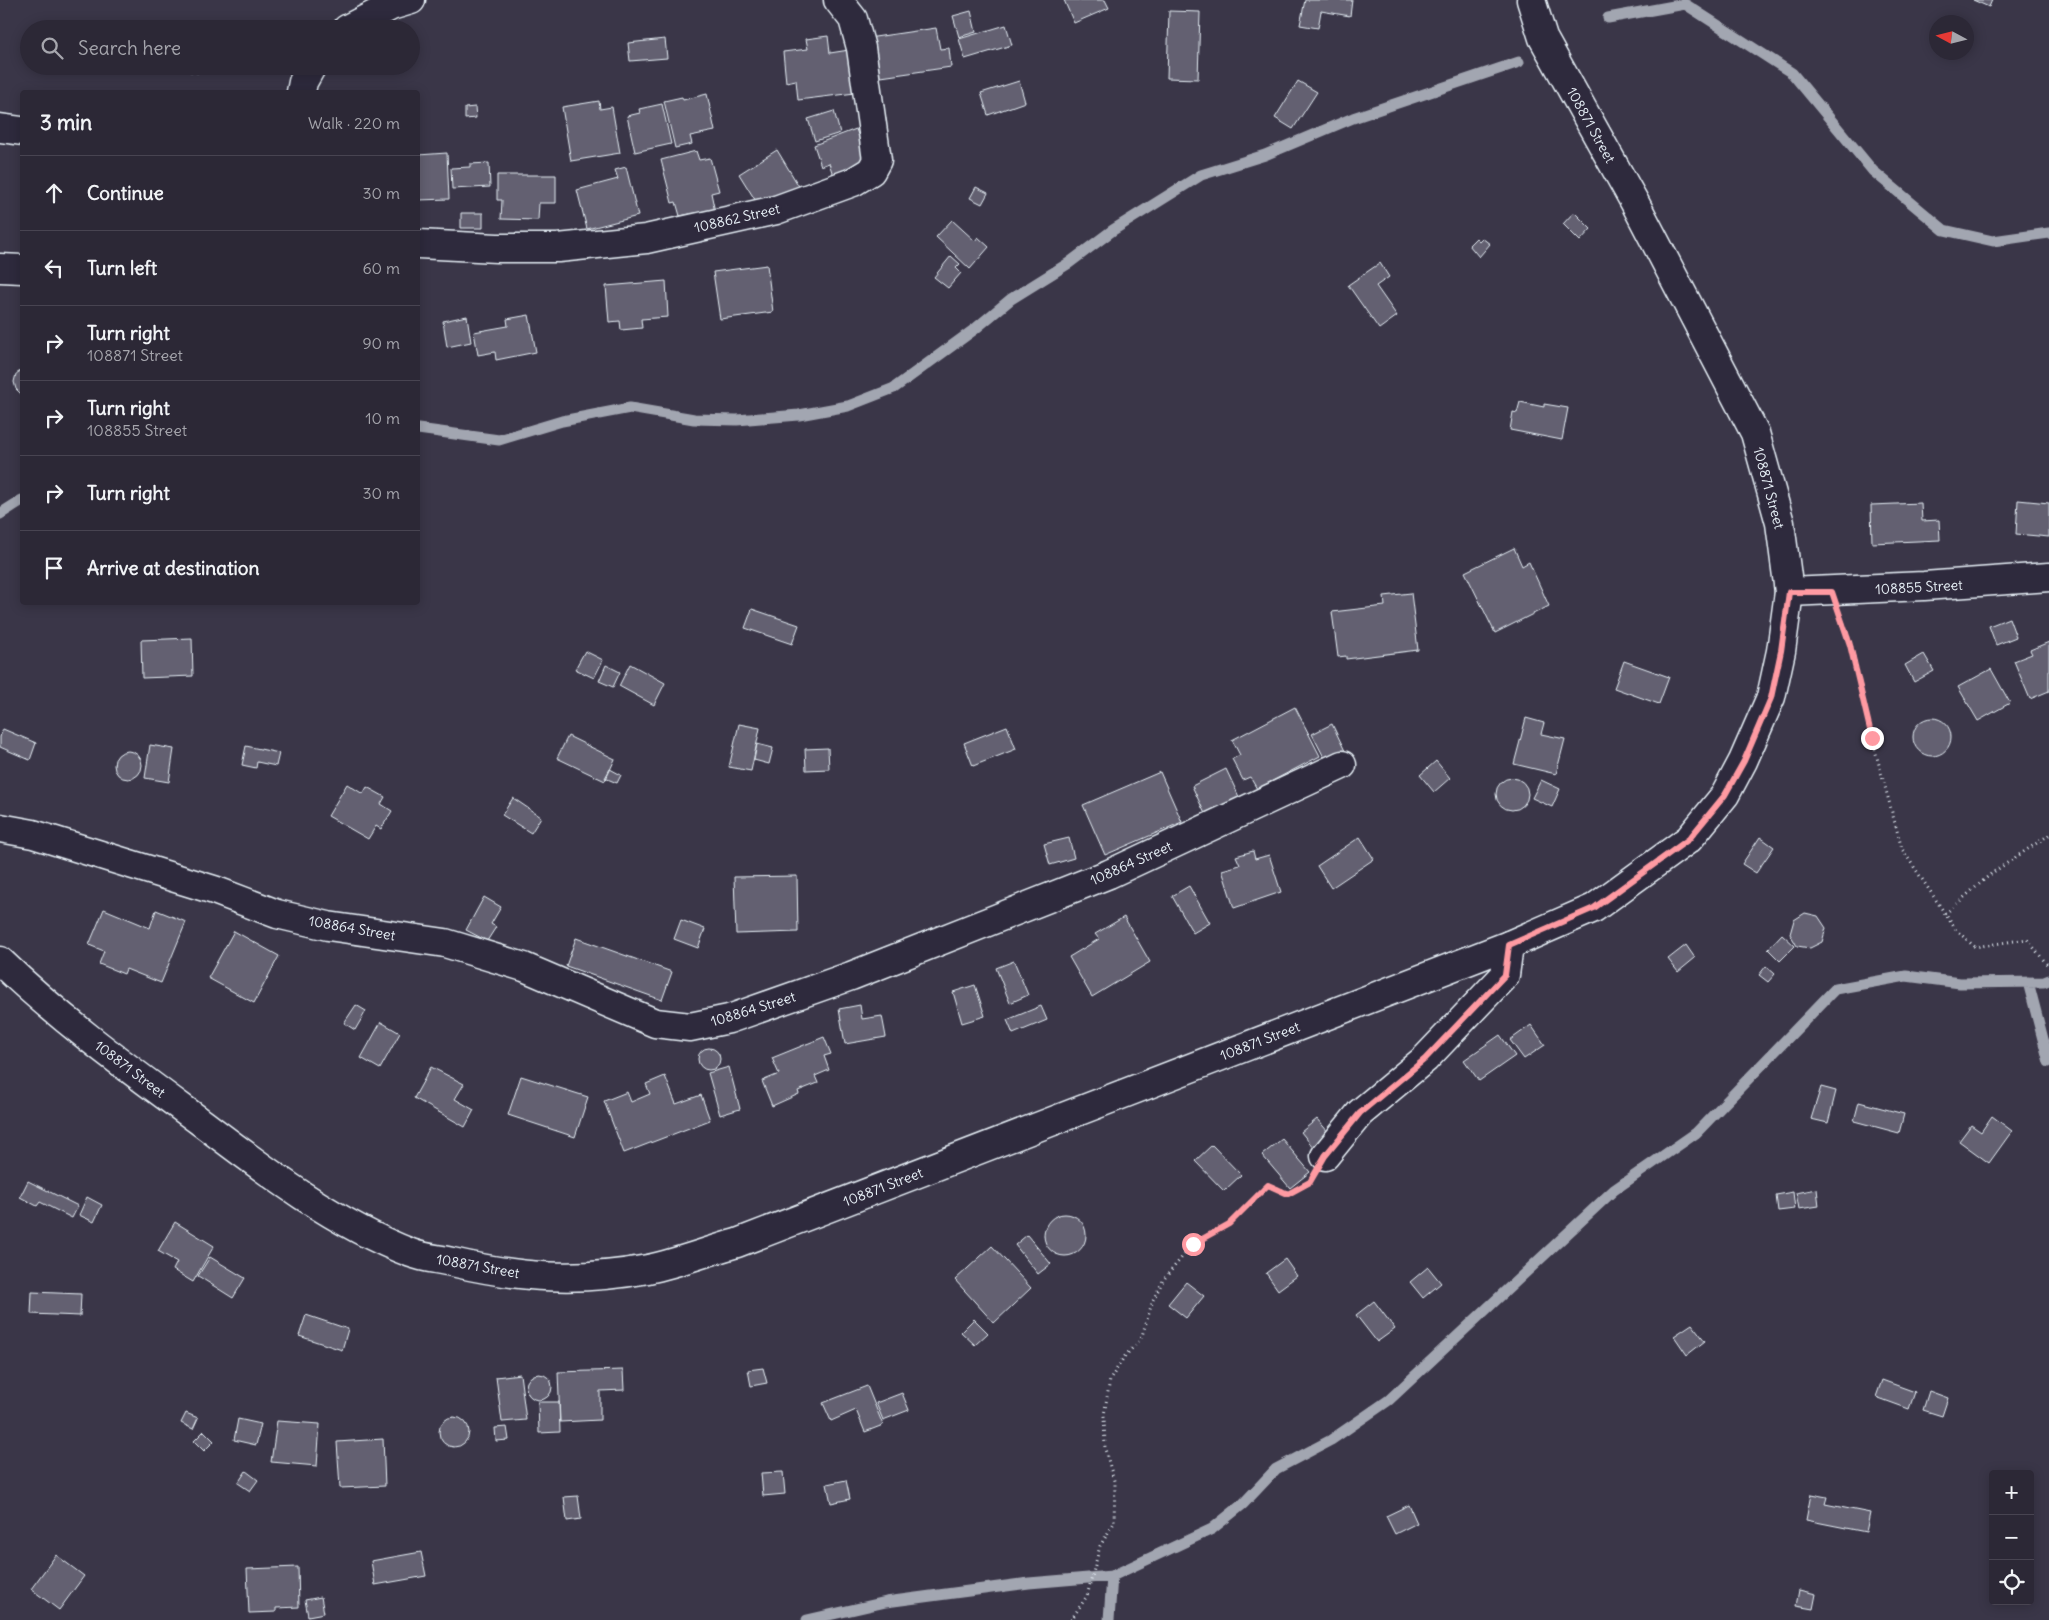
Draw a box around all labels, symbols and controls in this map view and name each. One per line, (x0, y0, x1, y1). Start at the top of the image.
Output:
north arrow (1929, 15, 1974, 60)
search box (20, 20, 420, 75)
icon: search (38, 34, 66, 62)
text: Search here (78, 36, 181, 60)
street label: 108871 Street (1563, 84, 1619, 166)
text: 3 min (40, 109, 92, 136)
text: Walk · 220 m (308, 113, 400, 133)
icon: ahead (40, 179, 68, 207)
text: Continue (87, 181, 164, 205)
text: 30 m (363, 183, 400, 203)
street label: 108862 Street (692, 199, 782, 237)
icon: left (40, 254, 68, 282)
text: Turn left (87, 256, 157, 280)
text: 60 m (362, 258, 400, 278)
text: Turn right (87, 321, 170, 345)
icon: right (40, 329, 68, 357)
text: 90 m (362, 333, 400, 353)
text: 108871 Street (87, 345, 183, 365)
text: Turn right (87, 396, 170, 420)
icon: right (40, 404, 68, 432)
text: 10 m (365, 408, 400, 428)
text: 108855 Street (87, 420, 187, 440)
street label: 108871 Street (1749, 445, 1789, 531)
icon: right (40, 479, 68, 507)
text: Turn right (87, 481, 170, 505)
text: 30 m (363, 483, 400, 503)
icon: arrive (40, 554, 68, 582)
text: Arrive at destination (87, 556, 260, 580)
street label: 108855 Street (1875, 576, 1964, 598)
route end (1861, 727, 1884, 750)
street label: 108864 Street (1087, 837, 1175, 889)
street label: 108864 Street (307, 912, 397, 945)
street label: 108864 Street (708, 987, 798, 1030)
street label: 108871 Street (1218, 1017, 1303, 1064)
street label: 108871 Street (91, 1037, 169, 1102)
street label: 108871 Street (841, 1163, 926, 1210)
route start (1182, 1233, 1205, 1256)
street label: 108871 Street (435, 1250, 521, 1282)
map controls (1989, 1470, 2034, 1605)
button: + (1989, 1470, 2034, 1515)
button: − (1989, 1515, 2034, 1560)
button: locate (1989, 1560, 2034, 1605)

